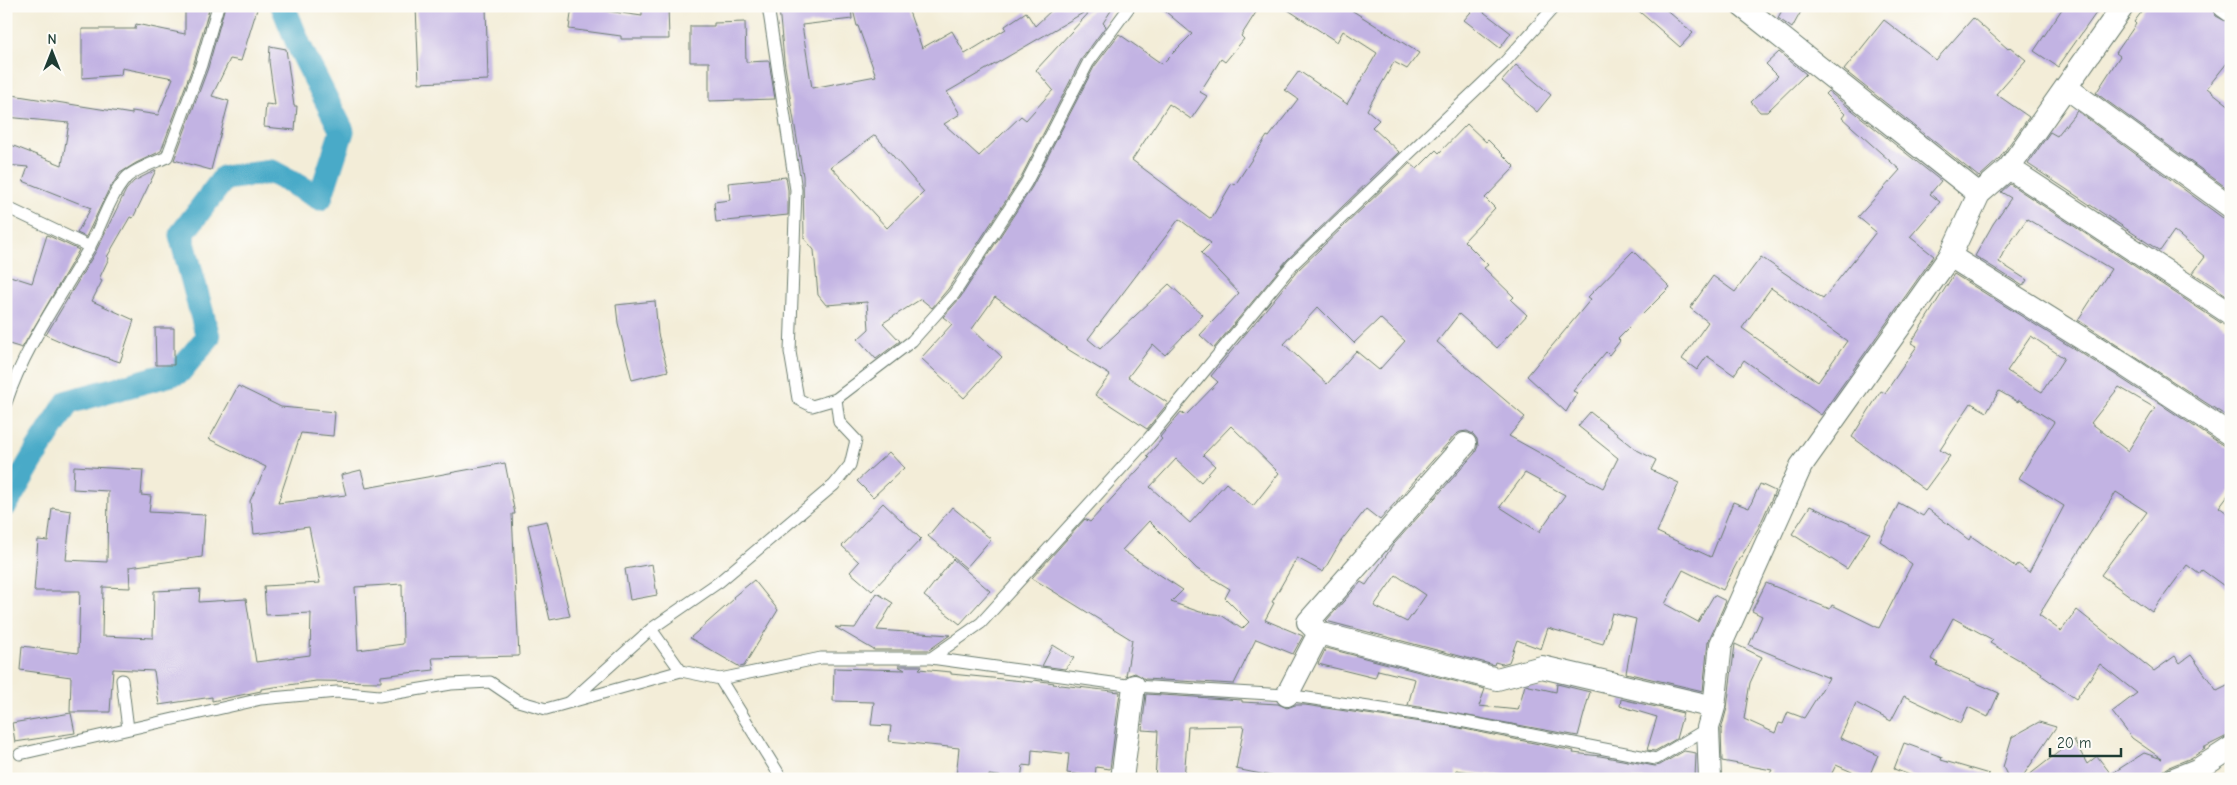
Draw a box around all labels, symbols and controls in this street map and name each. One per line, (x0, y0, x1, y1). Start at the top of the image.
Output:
north arrow (28, 28, 78, 78)
text: N (47, 31, 57, 48)
scale bar (2050, 725, 2121, 757)
text: 20 m (2057, 734, 2091, 752)

